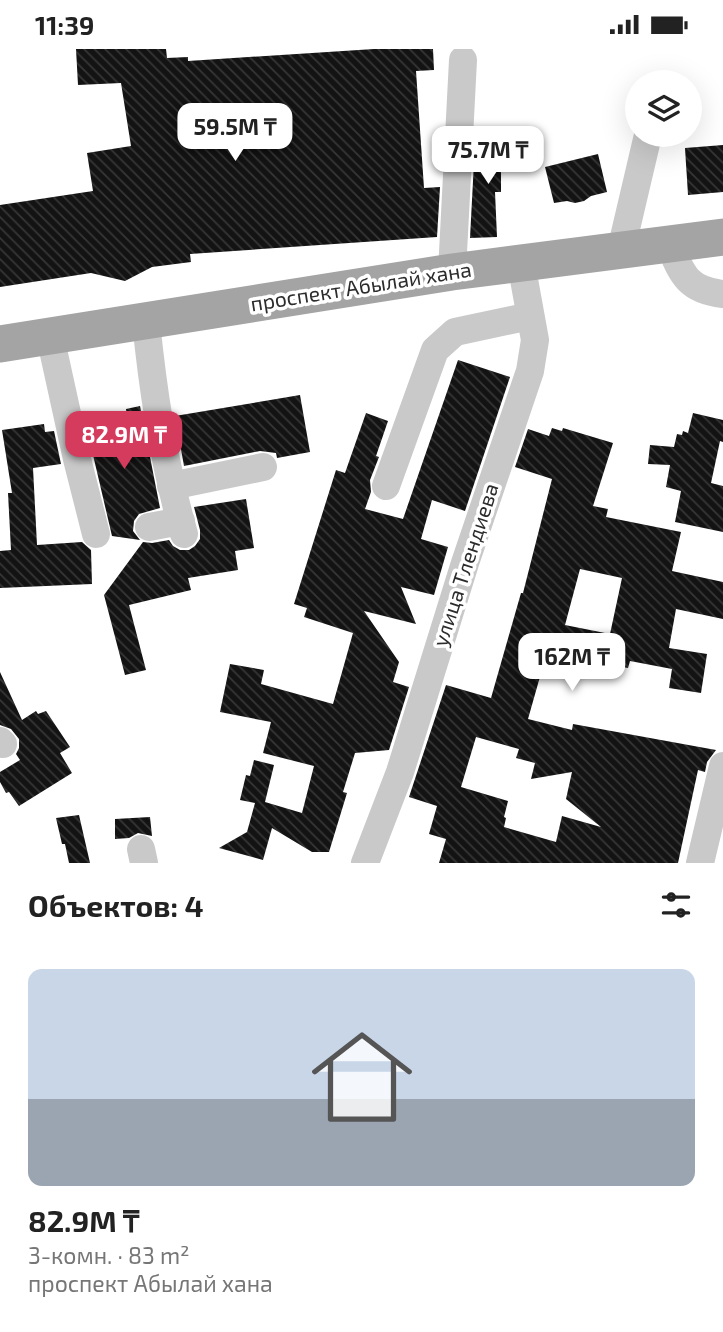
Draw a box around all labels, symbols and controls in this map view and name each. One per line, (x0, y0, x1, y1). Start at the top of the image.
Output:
text: 11:39 (35, 9, 94, 40)
map controls (625, 70, 702, 147)
button: layers (625, 70, 702, 147)
pin: 59.5M ₸ (170, 103, 300, 163)
text: 59.5M ₸ (193, 112, 277, 140)
pin: 75.7M ₸ (423, 127, 553, 186)
text: 75.7M ₸ (448, 135, 528, 163)
street label: проспект Абылай хана (248, 256, 473, 315)
pin: 82.9M ₸ (59, 411, 189, 471)
text: 82.9M ₸ (81, 420, 167, 448)
street label: улица Тлендиева (426, 480, 504, 650)
pin: 162M ₸ (515, 633, 629, 693)
text: 162M ₸ (534, 642, 610, 670)
icon: filters (657, 886, 695, 924)
text: Объектов: 4 (28, 887, 204, 923)
icon: home (299, 1014, 425, 1140)
text: 82.9M ₸ (28, 1202, 139, 1238)
text: 3-комн. · 83 m² (28, 1241, 190, 1269)
text: проспект Абылай хана (28, 1269, 273, 1297)

